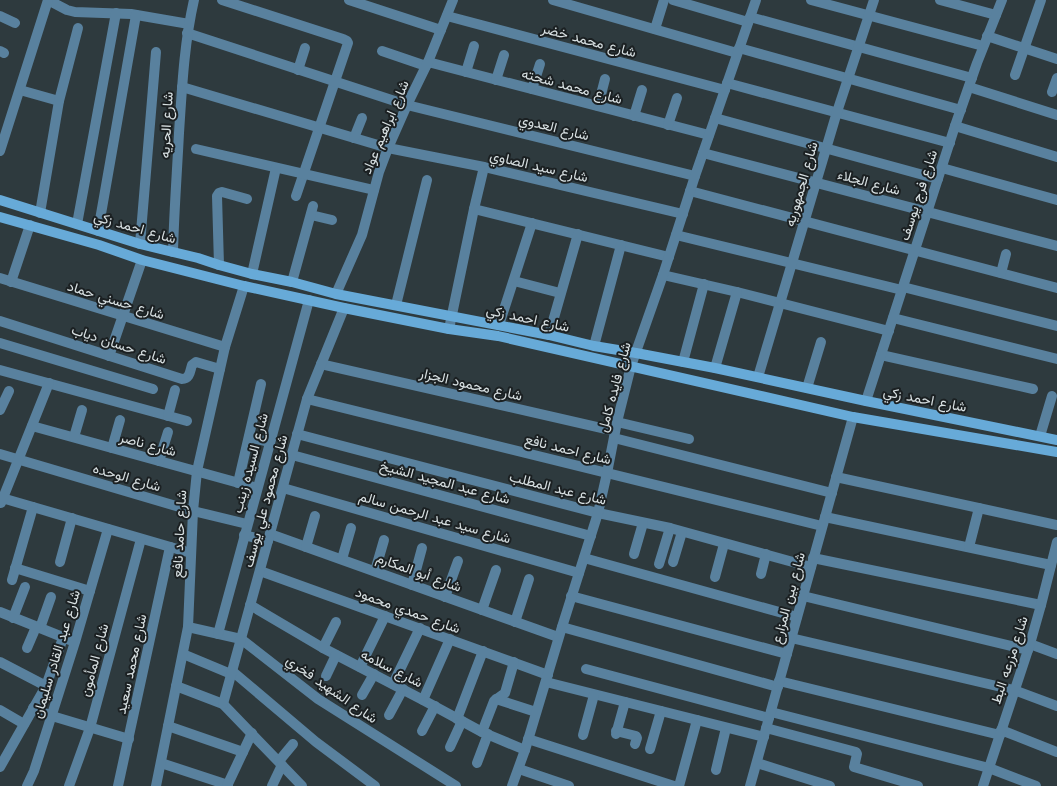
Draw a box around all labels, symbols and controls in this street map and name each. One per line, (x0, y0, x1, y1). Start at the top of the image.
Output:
street label: شارع محمد خضر (538, 19, 638, 63)
street label: شارع محمد شحته (519, 65, 624, 110)
street label: شارع ابراهيم عواد (358, 78, 415, 177)
street label: شارع الحريه (156, 91, 179, 159)
street label: شارع العدوي (516, 111, 591, 147)
street label: شارع الجمهوريه (781, 140, 824, 229)
street label: شارع سيد الصاوي (487, 147, 590, 189)
street label: شارع فرج يوسف (896, 148, 943, 243)
street label: شارع الجلاء (835, 166, 902, 201)
street label: شارع احمد زكي (91, 208, 178, 250)
street label: شارع حسني حماد (64, 278, 166, 326)
street label: شارع احمد زكي (484, 301, 571, 339)
street label: شارع حسان دياب (69, 321, 169, 370)
street label: شارع فايده كامل (594, 340, 637, 435)
street label: شارع محمود الجزار (416, 364, 524, 407)
street label: شارع احمد زكي (881, 383, 968, 419)
street label: شارع السيده زينب (229, 411, 274, 515)
street label: شارع ناصر (116, 429, 178, 462)
street label: شارع احمد نافع (523, 431, 613, 470)
street label: شارع محمود علي يوسف (240, 433, 294, 570)
street label: شارع عبد المجيد الشيخ (377, 457, 512, 510)
street label: شارع الوحده (90, 460, 163, 497)
street label: شارع عبد المطلب (507, 468, 608, 511)
street label: شارع سيد عبد الرحمن سالم (356, 488, 513, 549)
street label: شارع حامد نافع (169, 490, 192, 579)
street label: شارع أبو المكارم (373, 549, 464, 598)
street label: شارع بين المزارع (768, 551, 811, 646)
street label: شارع حمدي محمود (352, 584, 463, 640)
street label: شارع عبد القادر سليمان (29, 588, 86, 721)
street label: شارع محمد سعيد (113, 613, 152, 716)
street label: شارع مزرعه البط (987, 614, 1034, 707)
street label: شارع المأمون (77, 622, 114, 699)
street label: شارع سلامه (357, 646, 426, 693)
street label: شارع الشهيد فخري (281, 652, 381, 730)

